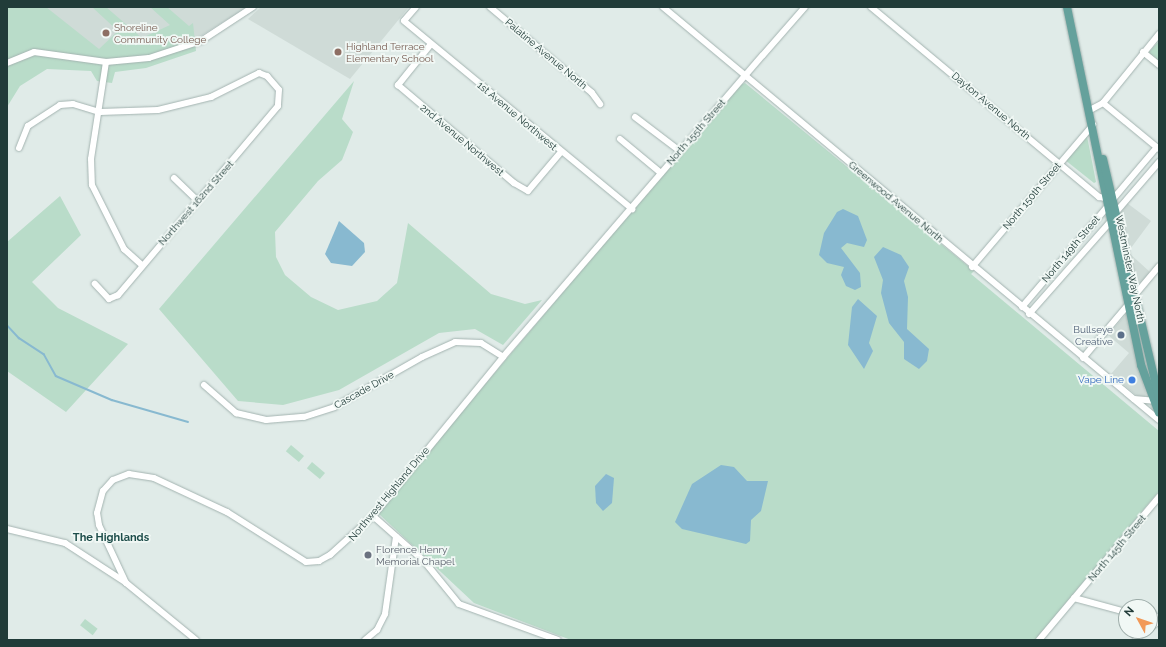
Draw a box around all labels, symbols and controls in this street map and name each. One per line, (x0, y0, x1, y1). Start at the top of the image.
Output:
street label: Palatine Avenue North (503, 16, 589, 92)
place label: Shoreline Community College (114, 21, 207, 44)
marker: Shoreline Community College (101, 28, 111, 38)
place label: Highland Terrace Elementary School (346, 40, 434, 64)
marker: Highland Terrace Elementary School (333, 47, 343, 57)
street label: Dayton Avenue North (949, 69, 1033, 143)
street label: 1st Avenue Northwest (475, 79, 559, 153)
street label: North 155th Street (664, 97, 728, 167)
street label: 2nd Avenue Northwest (418, 101, 506, 179)
street label: Northwest 162nd Street (156, 158, 236, 248)
street label: Greenwood Avenue North (846, 159, 946, 245)
street label: North 150th Street (1000, 160, 1064, 232)
street label: North 149th Street (1039, 213, 1103, 285)
street label: Westminster Way North (1113, 214, 1147, 324)
place label: Bullseye Creative (1073, 323, 1113, 346)
marker: Bullseye Creative (1116, 330, 1126, 340)
street label: Cascade Drive (332, 369, 396, 411)
place label: Vape Line (1078, 374, 1124, 386)
marker: Vape Line (1127, 375, 1137, 385)
street label: Northwest Highland Drive (346, 445, 432, 543)
street label: North 145th Street (1086, 512, 1148, 584)
district label: The Highlands (73, 531, 149, 545)
place label: Florence Henry Memorial Chapel (376, 543, 455, 566)
marker: Florence Henry Memorial Chapel (363, 550, 373, 560)
north arrow (1118, 599, 1158, 639)
text: N (1122, 604, 1137, 619)

